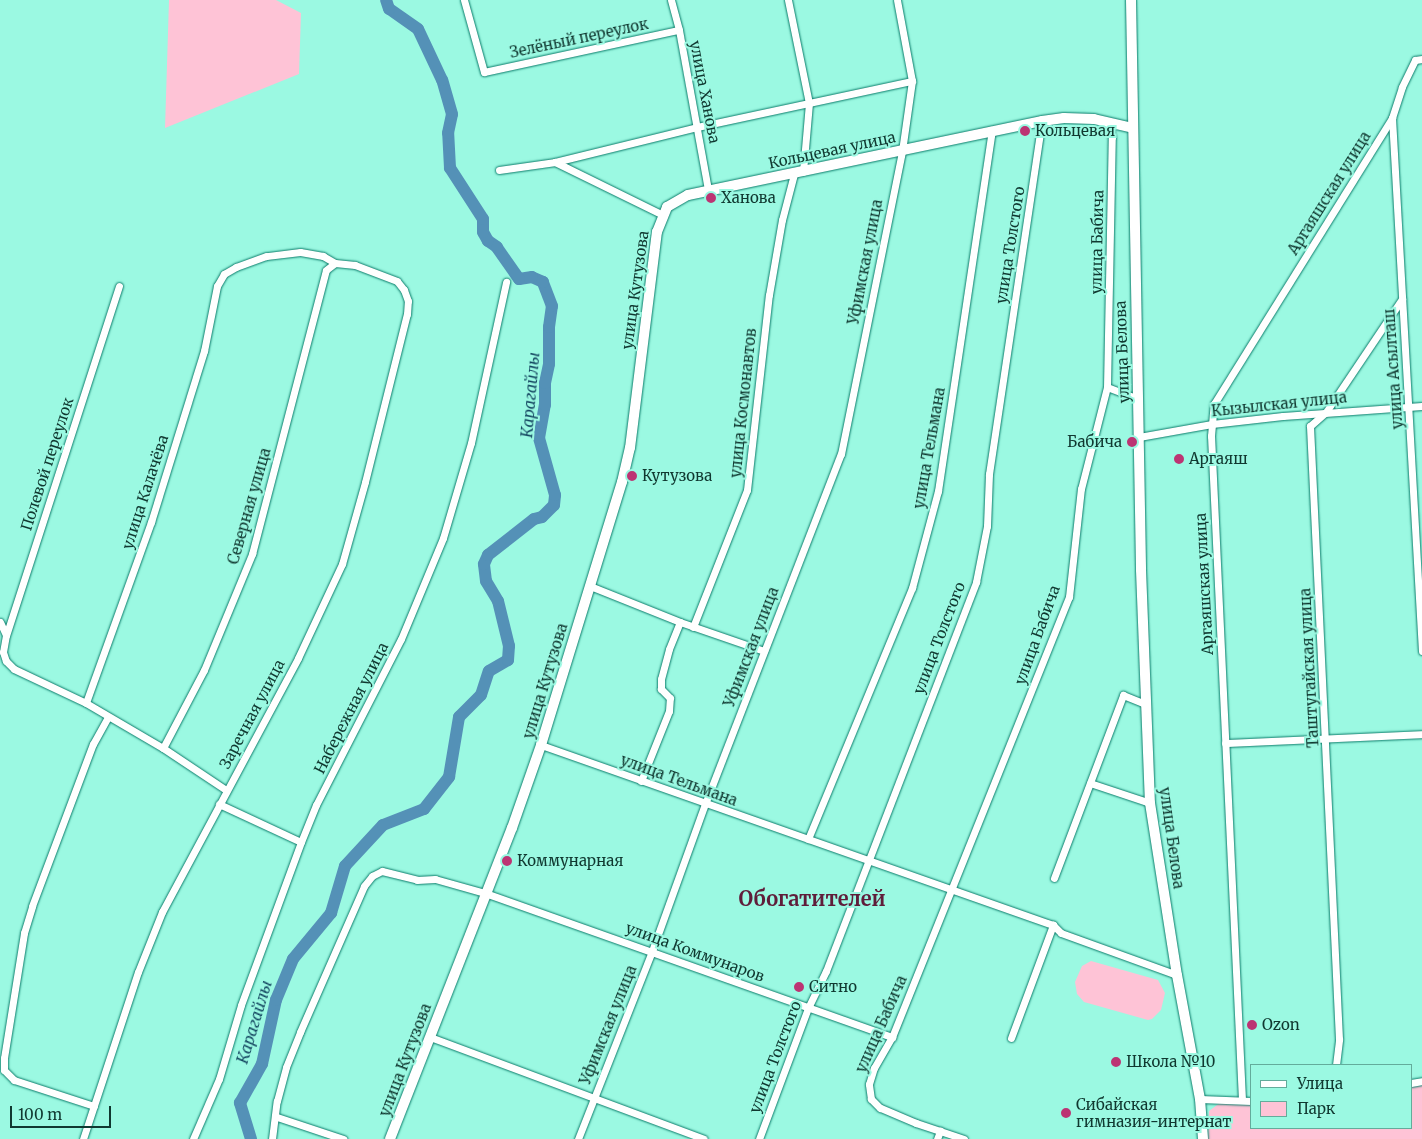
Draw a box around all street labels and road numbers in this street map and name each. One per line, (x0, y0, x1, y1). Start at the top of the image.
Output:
street label: Зелёный переулок (508, 15, 650, 61)
street label: улица Ханова (686, 39, 724, 145)
street label: Кольцевая улица (767, 128, 897, 172)
street label: Аргаяшская улица (1284, 128, 1374, 258)
street label: улица Толстого (992, 185, 1028, 305)
street label: улица Бабича (1087, 190, 1107, 294)
street label: Уфимская улица (844, 198, 886, 326)
street label: улица Кутузова (618, 229, 652, 351)
street label: улица Белова (1111, 300, 1133, 404)
street label: улица Асылташ (1380, 308, 1406, 430)
street label: улица Космонавтов (726, 327, 760, 479)
street label: улица Тельмана (909, 386, 949, 510)
street label: Кызылская улица (1210, 388, 1348, 420)
street label: Полевой переулок (17, 395, 77, 533)
street label: улица Калачёва (118, 432, 172, 552)
street label: Северная улица (224, 446, 274, 566)
street label: Аргаяшская улица (1191, 513, 1217, 655)
street label: улица Толстого (909, 579, 969, 697)
street label: улица Бабича (1011, 583, 1063, 687)
street label: Уфимская улица (720, 584, 782, 710)
street label: Таштугайская улица (1296, 588, 1322, 748)
street label: улица Кутузова (519, 621, 571, 741)
street label: Набережная улица (310, 639, 392, 777)
street label: Заречная улица (216, 656, 288, 772)
street label: улица Тельмана (618, 751, 740, 809)
street label: улица Белова (1156, 786, 1188, 890)
street label: улица Коммунаров (623, 919, 767, 985)
street label: Уфимская улица (576, 963, 640, 1087)
street label: улица Бабича (852, 973, 910, 1075)
street label: улица Толстого (745, 998, 805, 1116)
street label: улица Кутузова (375, 1001, 435, 1119)

